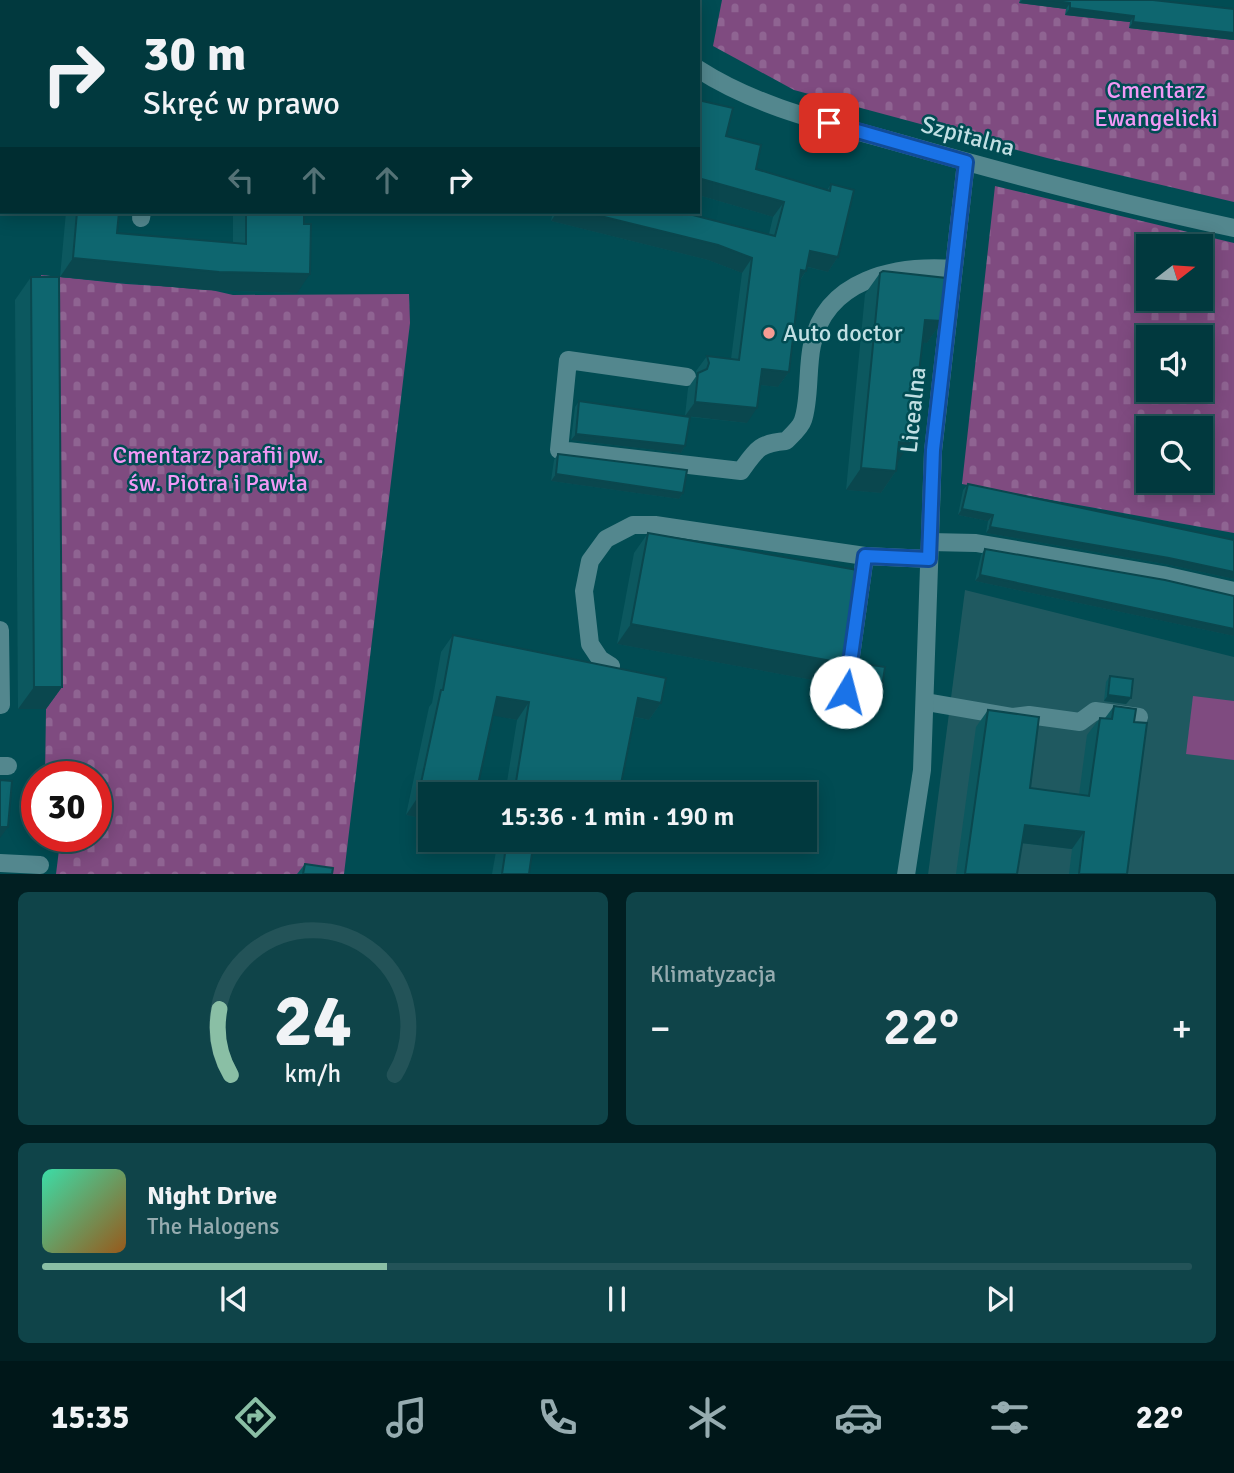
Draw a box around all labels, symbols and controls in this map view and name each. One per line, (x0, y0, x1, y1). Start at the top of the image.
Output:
text: 30 m (143, 24, 246, 84)
icon: right (28, 28, 119, 119)
park label: Cmentarz Ewangelicki (1094, 75, 1218, 133)
text: Skręć w prawo (143, 84, 340, 123)
pin (799, 93, 859, 153)
icon: arrive (810, 104, 848, 142)
street label: Szpitalna (918, 109, 1018, 163)
icon: left (222, 161, 260, 199)
icon: ahead (295, 161, 333, 199)
icon: ahead (368, 161, 406, 199)
icon: right (441, 161, 479, 199)
north arrow (1136, 234, 1213, 312)
map controls (1136, 234, 1213, 493)
place label: Auto doctor (783, 318, 903, 348)
marker: Auto doctor (761, 325, 777, 341)
button: sound (1136, 325, 1213, 402)
street label: Licealna (894, 366, 932, 454)
button: search (1136, 416, 1213, 493)
park label: Cmentarz parafii pw. św. Piotra i Pawła (112, 440, 324, 498)
position arrow (809, 655, 883, 729)
speed limit sign: 30 (21, 761, 112, 852)
text: 15:36 · 1 min · 190 m (501, 801, 734, 833)
text: Klimatyzacja (650, 960, 776, 989)
text: 24 (274, 977, 352, 1066)
text: 22° (883, 995, 959, 1059)
text: − (650, 1005, 671, 1052)
text: + (1171, 1005, 1192, 1052)
text: km/h (285, 1057, 341, 1088)
text: Night Drive (147, 1180, 277, 1212)
text: The Halogens (147, 1212, 279, 1241)
icon: previous (215, 1280, 253, 1318)
icon: pause (598, 1280, 636, 1318)
icon: next (981, 1280, 1019, 1318)
icon: directions (231, 1393, 280, 1442)
icon: music (382, 1393, 431, 1442)
icon: phone (533, 1393, 582, 1442)
icon: climate (683, 1393, 732, 1442)
icon: car (834, 1393, 883, 1442)
icon: filters (985, 1393, 1034, 1442)
text: 15:35 (51, 1398, 129, 1437)
text: 22° (1136, 1398, 1183, 1437)

